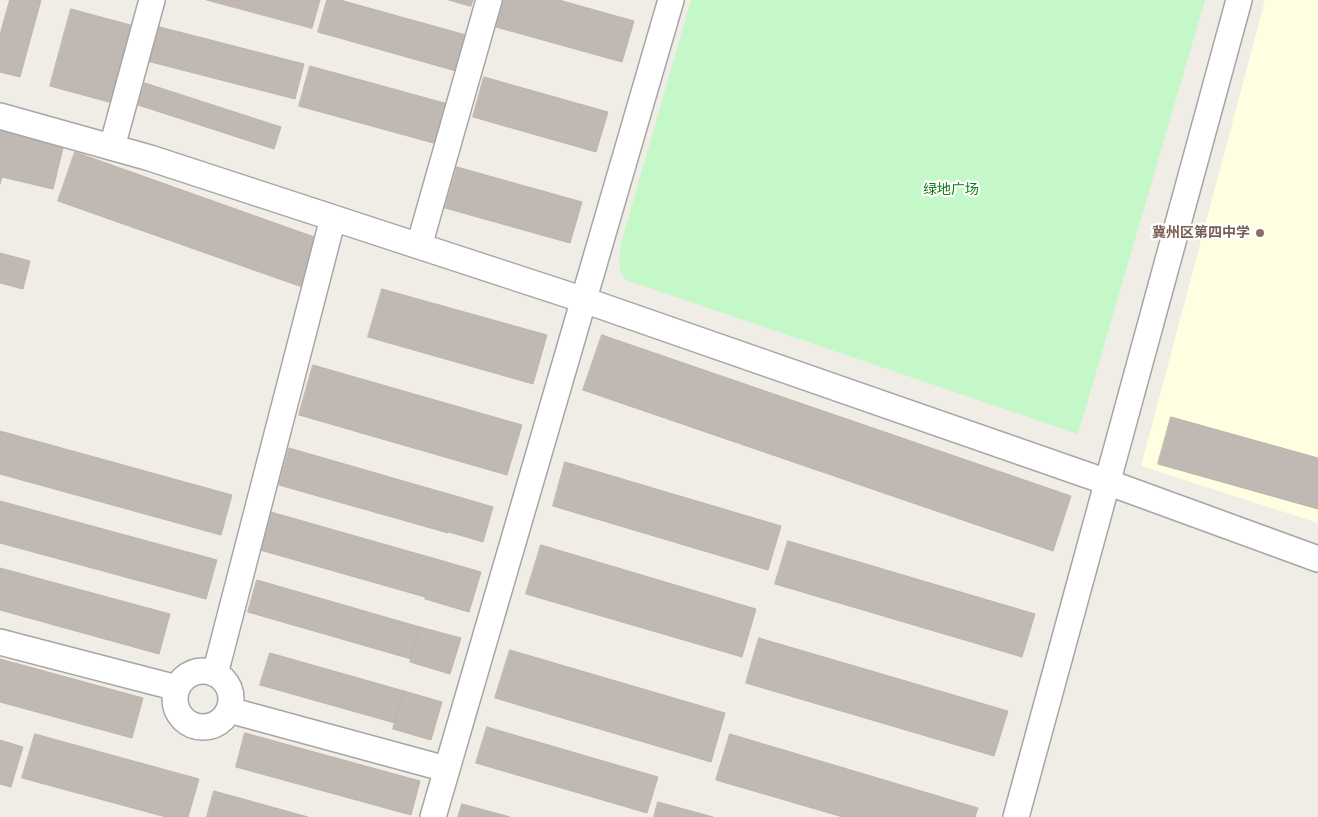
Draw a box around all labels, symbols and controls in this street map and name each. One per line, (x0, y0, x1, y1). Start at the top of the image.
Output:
park label: 绿地广场 (923, 182, 979, 198)
place label: 冀州区第四中学 (1152, 225, 1250, 241)
marker: 冀州区第四中学 (1254, 227, 1266, 239)

